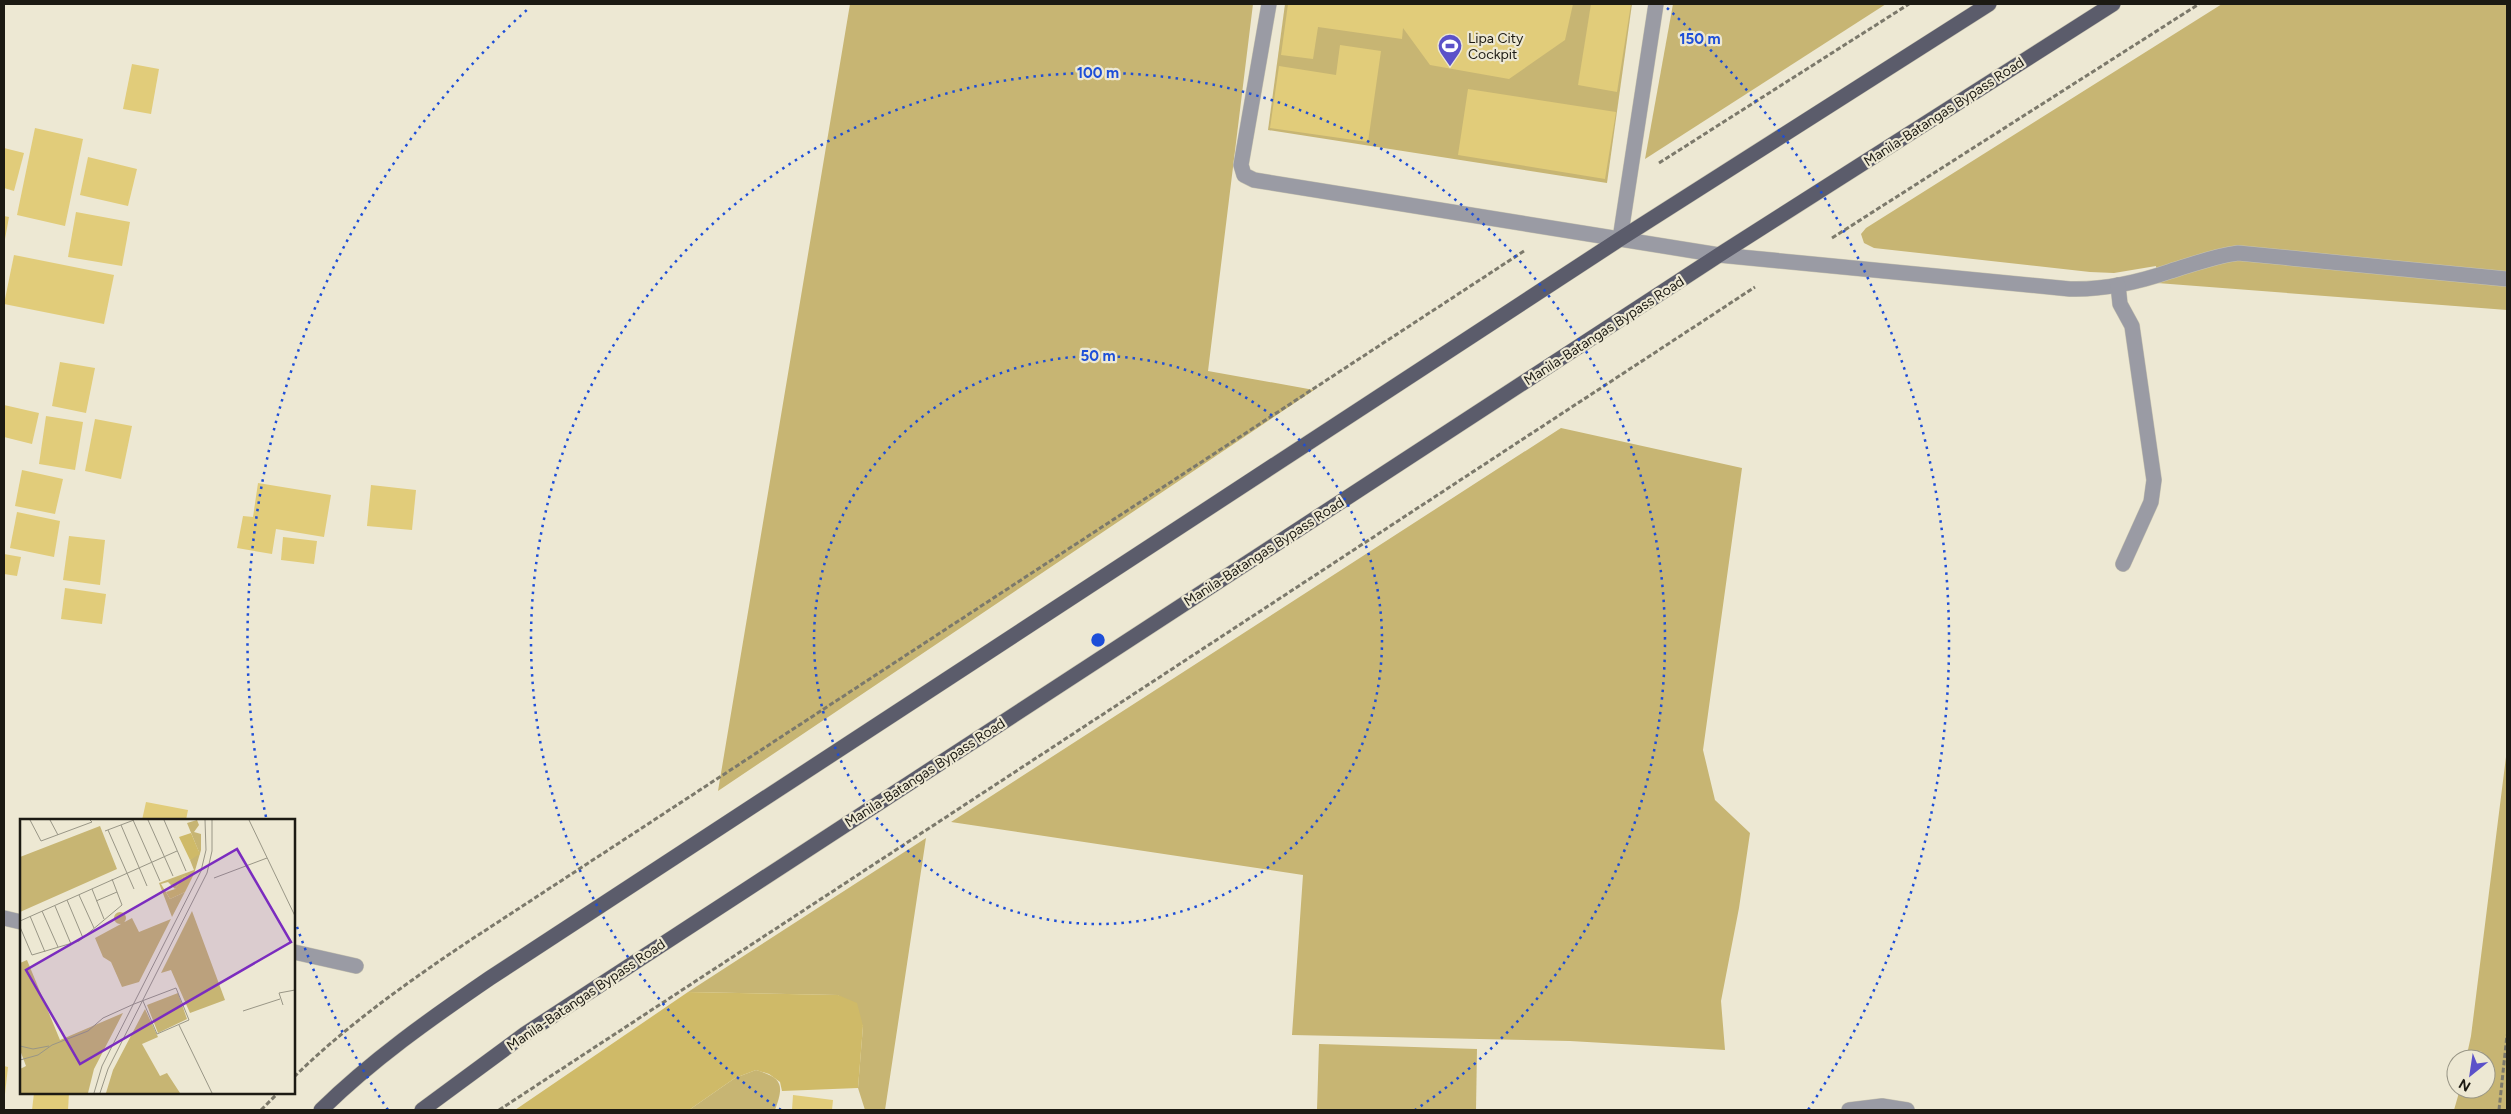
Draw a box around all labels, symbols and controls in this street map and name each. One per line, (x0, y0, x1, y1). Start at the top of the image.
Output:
place label: Lipa City Cockpit (1468, 30, 1524, 63)
text: 150 m (1679, 30, 1721, 48)
sports icon: Lipa City Cockpit (1437, 33, 1463, 67)
street label: Manila-Batangas Bypass Road (1861, 54, 2027, 170)
text: 100 m (1077, 64, 1119, 82)
street label: Manila-Batangas Bypass Road (1521, 273, 1687, 389)
text: 50 m (1080, 347, 1116, 365)
street label: Manila-Batangas Bypass Road (1181, 494, 1347, 610)
centre of rings (1089, 631, 1107, 649)
street label: Manila-Batangas Bypass Road (842, 715, 1008, 831)
inset map (20, 819, 295, 1094)
street label: Manila-Batangas Bypass Road (504, 936, 668, 1054)
north arrow (2446, 1049, 2496, 1099)
text: N (2456, 1075, 2474, 1095)

